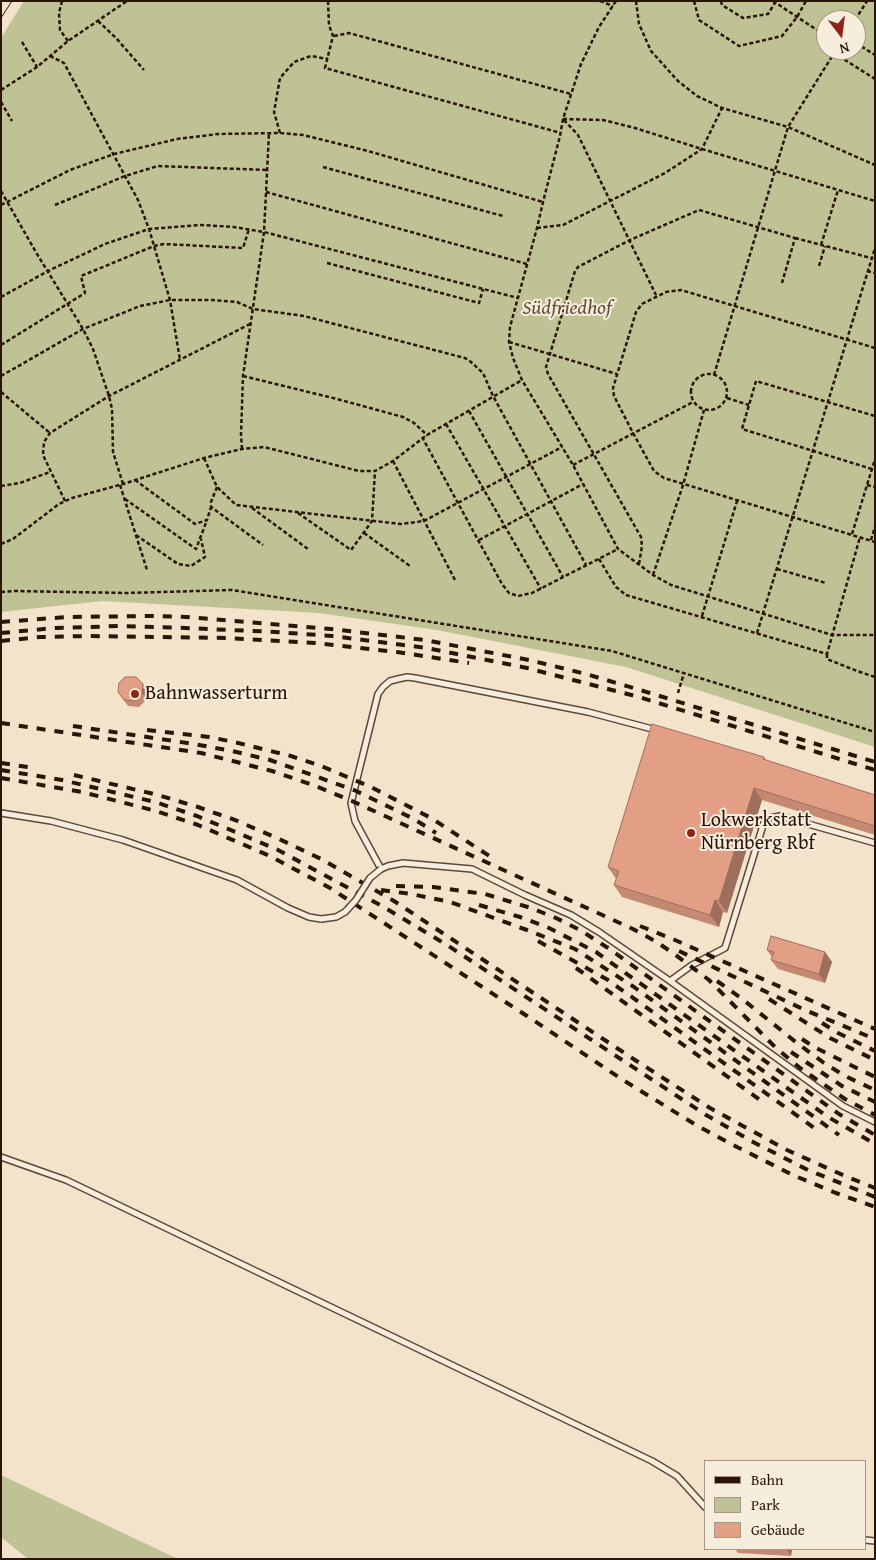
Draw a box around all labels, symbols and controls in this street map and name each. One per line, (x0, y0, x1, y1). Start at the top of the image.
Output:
north arrow (816, 10, 866, 60)
text: N (838, 38, 852, 59)
park label: Südfriedhof (522, 297, 612, 321)
place label: Bahnwasserturm (145, 682, 288, 706)
marker: Bahnwasserturm (129, 688, 141, 700)
place label: Lokwerkstatt Nürnberg Rbf (701, 809, 815, 856)
marker: Lokwerkstatt Nürnberg Rbf (685, 827, 697, 839)
legend (704, 1460, 866, 1550)
text: Bahn (751, 1469, 783, 1490)
text: Park (751, 1494, 780, 1515)
text: Gebäude (751, 1519, 805, 1540)

